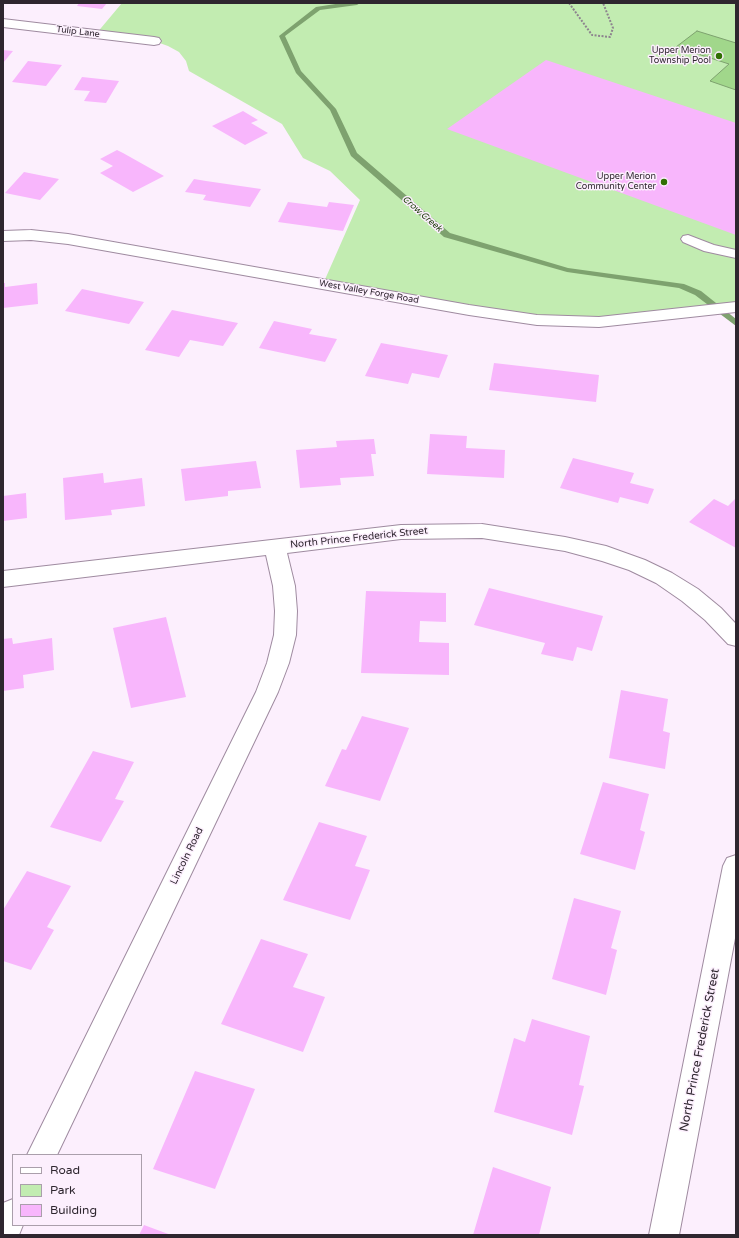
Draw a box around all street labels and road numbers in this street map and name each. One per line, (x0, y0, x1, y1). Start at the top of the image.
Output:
street label: Tulip Lane (56, 24, 100, 40)
street label: West Valley Forge Road (318, 278, 420, 306)
street label: North Prince Frederick Street (290, 525, 428, 551)
street label: Lincoln Road (168, 825, 206, 887)
street label: North Prince Frederick Street (677, 967, 723, 1133)

